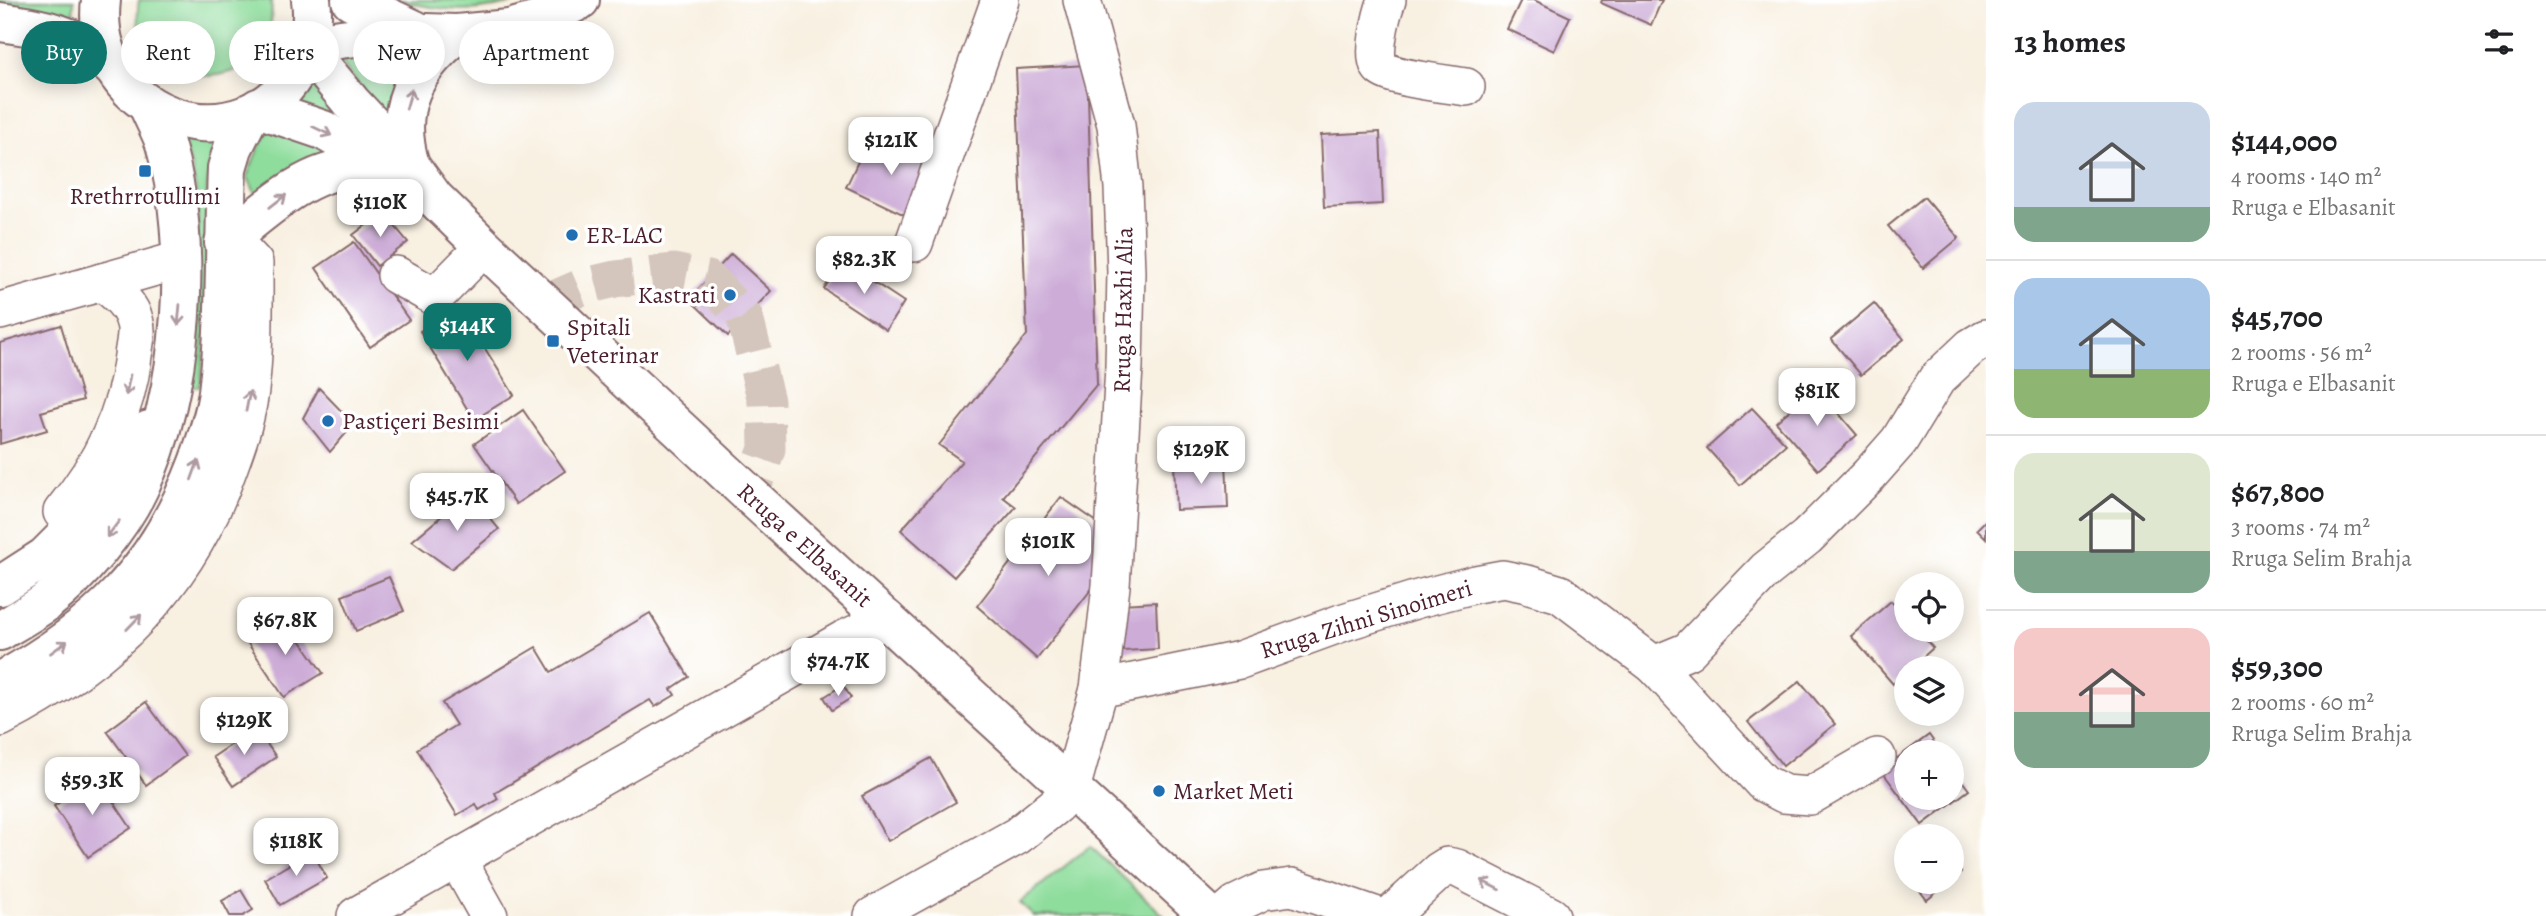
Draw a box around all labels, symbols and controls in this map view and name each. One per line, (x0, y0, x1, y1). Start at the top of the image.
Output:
chip: Buy (21, 21, 107, 84)
chip: Rent (121, 21, 215, 84)
chip: Filters (229, 21, 339, 84)
chip: New (353, 21, 445, 84)
chip: Apartment (459, 21, 614, 84)
text: 13 homes (2014, 22, 2126, 62)
icon: filters (2480, 23, 2518, 61)
one-way arrow (403, 88, 416, 110)
pin: $121K (842, 118, 940, 177)
text: $144,000 (2231, 121, 2337, 161)
text: $121K (864, 124, 918, 155)
one-way arrow (311, 125, 332, 138)
icon: home (2070, 130, 2154, 214)
text: 4 rooms · 140 m² (2231, 161, 2381, 192)
marker: Rrethrrotullimi (137, 163, 153, 179)
place label: Rrethrrotullimi (69, 180, 221, 212)
pin: $110K (331, 180, 429, 239)
text: $110K (353, 186, 407, 217)
text: Rruga e Elbasanit (2231, 192, 2396, 223)
one-way arrow (268, 194, 287, 209)
place label: ER-LAC (586, 219, 663, 251)
street label: Rruga Haxhi Alia (1106, 226, 1140, 393)
marker: ER-LAC (564, 227, 580, 243)
pin: $82.3K (807, 236, 921, 296)
text: $82.3K (832, 243, 896, 274)
place label: Kastrati (638, 279, 716, 311)
marker: Kastrati (722, 287, 738, 303)
text: $45,700 (2231, 297, 2323, 337)
one-way arrow (172, 303, 185, 326)
pin: $144K (418, 304, 516, 363)
icon: home (2070, 306, 2154, 390)
text: $144K (439, 310, 495, 341)
place label: Spitali Veterinar (566, 311, 659, 371)
marker: Spitali Veterinar (545, 333, 561, 349)
text: 2 rooms · 56 m² (2231, 337, 2372, 368)
pin: $81K (1776, 368, 1858, 428)
text: Rruga e Elbasanit (2231, 368, 2396, 399)
one-way arrow (120, 373, 134, 396)
text: $81K (1794, 375, 1840, 406)
one-way arrow (241, 390, 255, 413)
place label: Pastiçeri Besimi (342, 405, 500, 437)
marker: Pastiçeri Besimi (320, 413, 336, 429)
pin: $129K (1152, 426, 1250, 486)
text: $129K (1173, 433, 1229, 464)
one-way arrow (190, 460, 202, 482)
text: $67,800 (2231, 472, 2324, 512)
pin: $45.7K (400, 474, 514, 533)
street label: Rruga e Elbasanit (730, 476, 880, 614)
text: $45.7K (426, 480, 488, 511)
icon: home (2070, 481, 2154, 565)
text: 3 rooms · 74 m² (2231, 512, 2370, 543)
pin: $101K (999, 518, 1097, 578)
one-way arrow (105, 519, 120, 538)
text: $101K (1021, 525, 1075, 556)
text: Rruga Selim Brahja (2231, 543, 2412, 574)
street label: Rruga Zihni Sinoimeri (1256, 572, 1476, 666)
map controls (1894, 572, 1964, 894)
button: locate (1894, 572, 1964, 642)
pin: $67.8K (228, 598, 342, 657)
text: $67.8K (253, 604, 317, 635)
one-way arrow (126, 614, 143, 631)
pin: $74.7K (781, 638, 895, 698)
one-way arrow (49, 640, 68, 654)
text: $74.7K (807, 645, 869, 676)
text: $59,300 (2231, 647, 2323, 687)
button: layers (1894, 656, 1964, 726)
icon: home (2070, 656, 2154, 740)
text: 2 rooms · 60 m² (2231, 687, 2374, 718)
pin: $129K (195, 698, 293, 757)
text: $129K (216, 704, 272, 735)
text: Rruga Selim Brahja (2231, 718, 2412, 749)
button: + (1894, 740, 1964, 810)
pin: $59.3K (35, 758, 149, 817)
text: $59.3K (61, 764, 123, 795)
place label: Market Meti (1173, 775, 1294, 807)
marker: Market Meti (1151, 783, 1167, 799)
pin: $118K (247, 818, 345, 878)
button: − (1894, 824, 1964, 894)
text: $118K (269, 825, 323, 856)
one-way arrow (1480, 878, 1501, 892)

